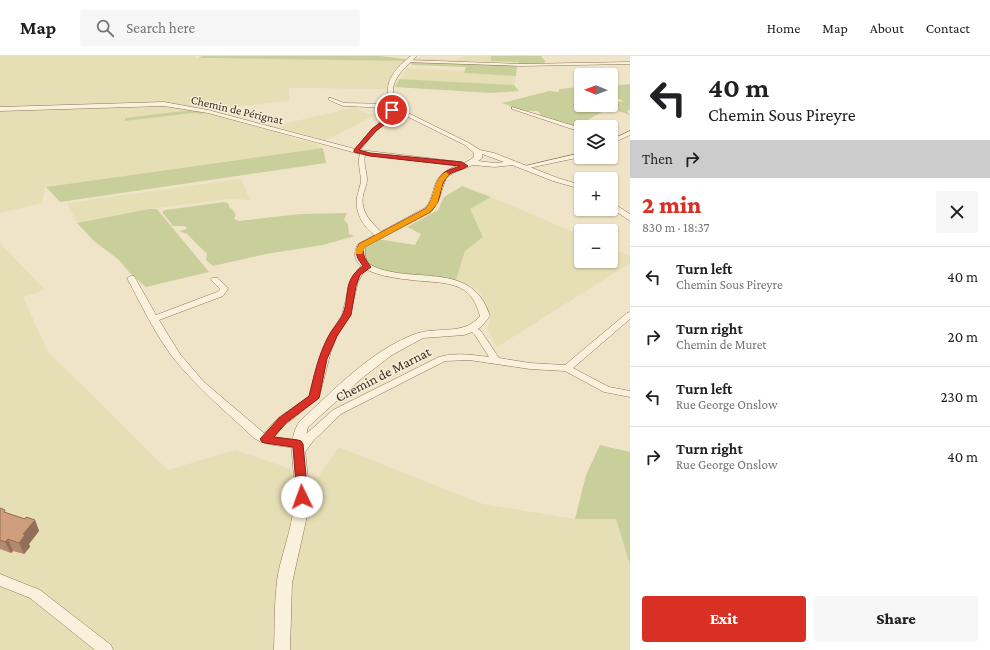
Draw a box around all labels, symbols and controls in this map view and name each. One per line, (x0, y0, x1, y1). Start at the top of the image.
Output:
search box (80, 10, 360, 46)
text: Map (20, 17, 56, 38)
icon: search (94, 17, 116, 39)
text: Search here (126, 20, 195, 36)
text: Home (767, 20, 800, 36)
text: Map (822, 20, 848, 36)
text: About (870, 20, 904, 36)
text: Contact (926, 20, 970, 36)
north arrow (574, 68, 618, 112)
map controls (574, 68, 618, 268)
icon: left (642, 72, 694, 124)
text: 40 m (708, 72, 769, 103)
street label: Chemin de Pérignat (189, 93, 286, 128)
pin (375, 93, 409, 127)
icon: arrive (381, 99, 403, 121)
text: Chemin Sous Pireyre (708, 105, 856, 125)
button: layers (574, 120, 618, 164)
icon: right (681, 148, 703, 170)
text: Then (642, 151, 673, 167)
button: + (574, 172, 618, 216)
text: 2 min (642, 191, 701, 218)
button: close (936, 191, 978, 233)
text: 830 m · 18:37 (642, 220, 709, 235)
button: − (574, 224, 618, 268)
text: Turn left (676, 261, 732, 277)
icon: left (642, 266, 664, 288)
text: 40 m (947, 269, 978, 285)
text: Chemin Sous Pireyre (676, 277, 783, 292)
text: Turn right (676, 321, 743, 337)
icon: right (642, 326, 664, 348)
text: 20 m (948, 329, 978, 345)
text: Chemin de Muret (676, 337, 767, 352)
street label: Chemin de Marnat (333, 343, 434, 405)
text: Turn left (676, 381, 732, 397)
icon: left (642, 386, 664, 408)
text: 230 m (940, 389, 978, 405)
text: Rue George Onslow (676, 397, 777, 412)
text: Turn right (676, 441, 743, 457)
icon: right (642, 446, 664, 468)
text: 40 m (947, 449, 978, 465)
text: Rue George Onslow (676, 457, 777, 472)
position arrow (281, 476, 323, 518)
button: Exit (642, 596, 806, 642)
button: Share (814, 596, 978, 642)

